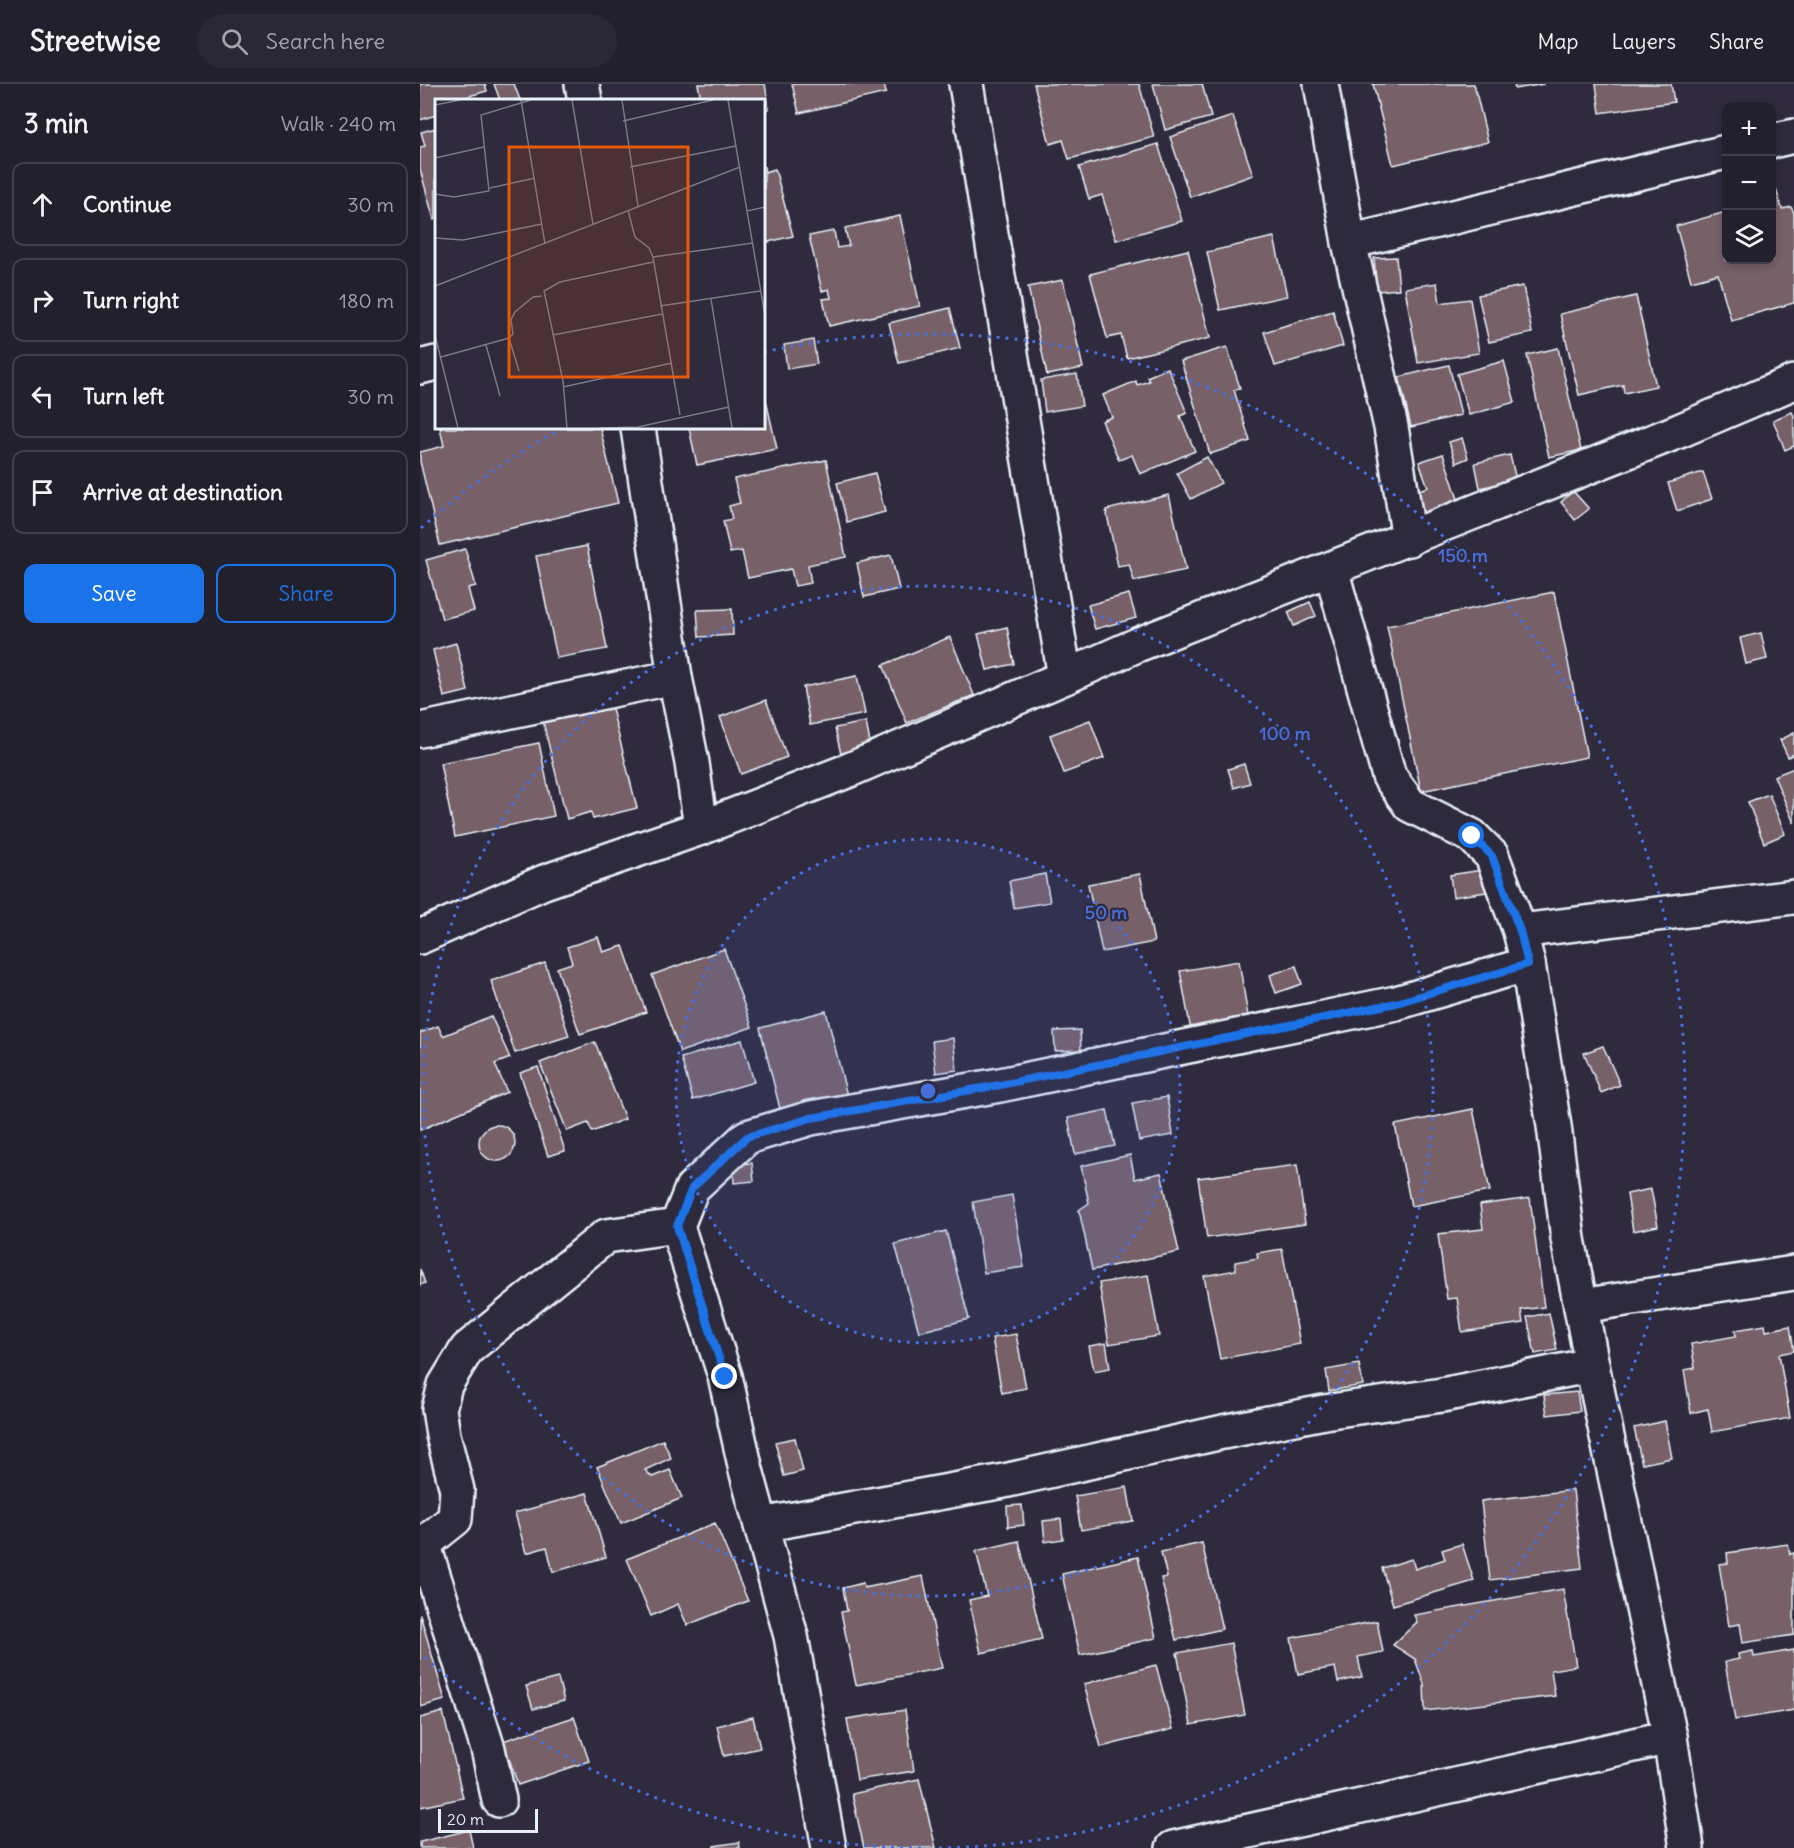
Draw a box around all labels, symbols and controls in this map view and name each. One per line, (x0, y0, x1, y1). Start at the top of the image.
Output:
search box (197, 14, 617, 68)
text: Streetwise (30, 23, 161, 59)
icon: search (218, 25, 251, 58)
text: Search here (266, 27, 385, 55)
text: Map (1538, 28, 1578, 55)
text: Layers (1611, 28, 1676, 55)
text: Share (1709, 28, 1764, 55)
inset map (435, 99, 765, 429)
map controls (1722, 102, 1776, 264)
button: + (1722, 102, 1776, 156)
text: 3 min (24, 107, 89, 140)
text: Walk · 240 m (281, 111, 396, 136)
button: − (1722, 156, 1776, 210)
icon: ahead (26, 188, 59, 221)
text: Continue (83, 190, 172, 218)
text: 30 m (347, 192, 394, 217)
button: layers (1722, 210, 1776, 264)
icon: right (26, 284, 59, 317)
text: Turn right (83, 286, 179, 314)
text: 180 m (339, 288, 394, 313)
icon: left (26, 380, 59, 413)
text: Turn left (83, 382, 164, 410)
text: 30 m (347, 384, 394, 409)
icon: arrive (26, 476, 59, 509)
text: Arrive at destination (83, 478, 283, 506)
text: 150 m (1438, 544, 1488, 567)
button: Save (24, 564, 204, 623)
button: Share (216, 564, 396, 623)
text: 100 m (1260, 722, 1311, 745)
route start (1458, 822, 1484, 848)
text: 50 m (1085, 901, 1127, 924)
centre of rings (918, 1081, 938, 1101)
route end (711, 1363, 737, 1389)
scale bar (438, 1806, 538, 1834)
text: 20 m (447, 1809, 484, 1829)

